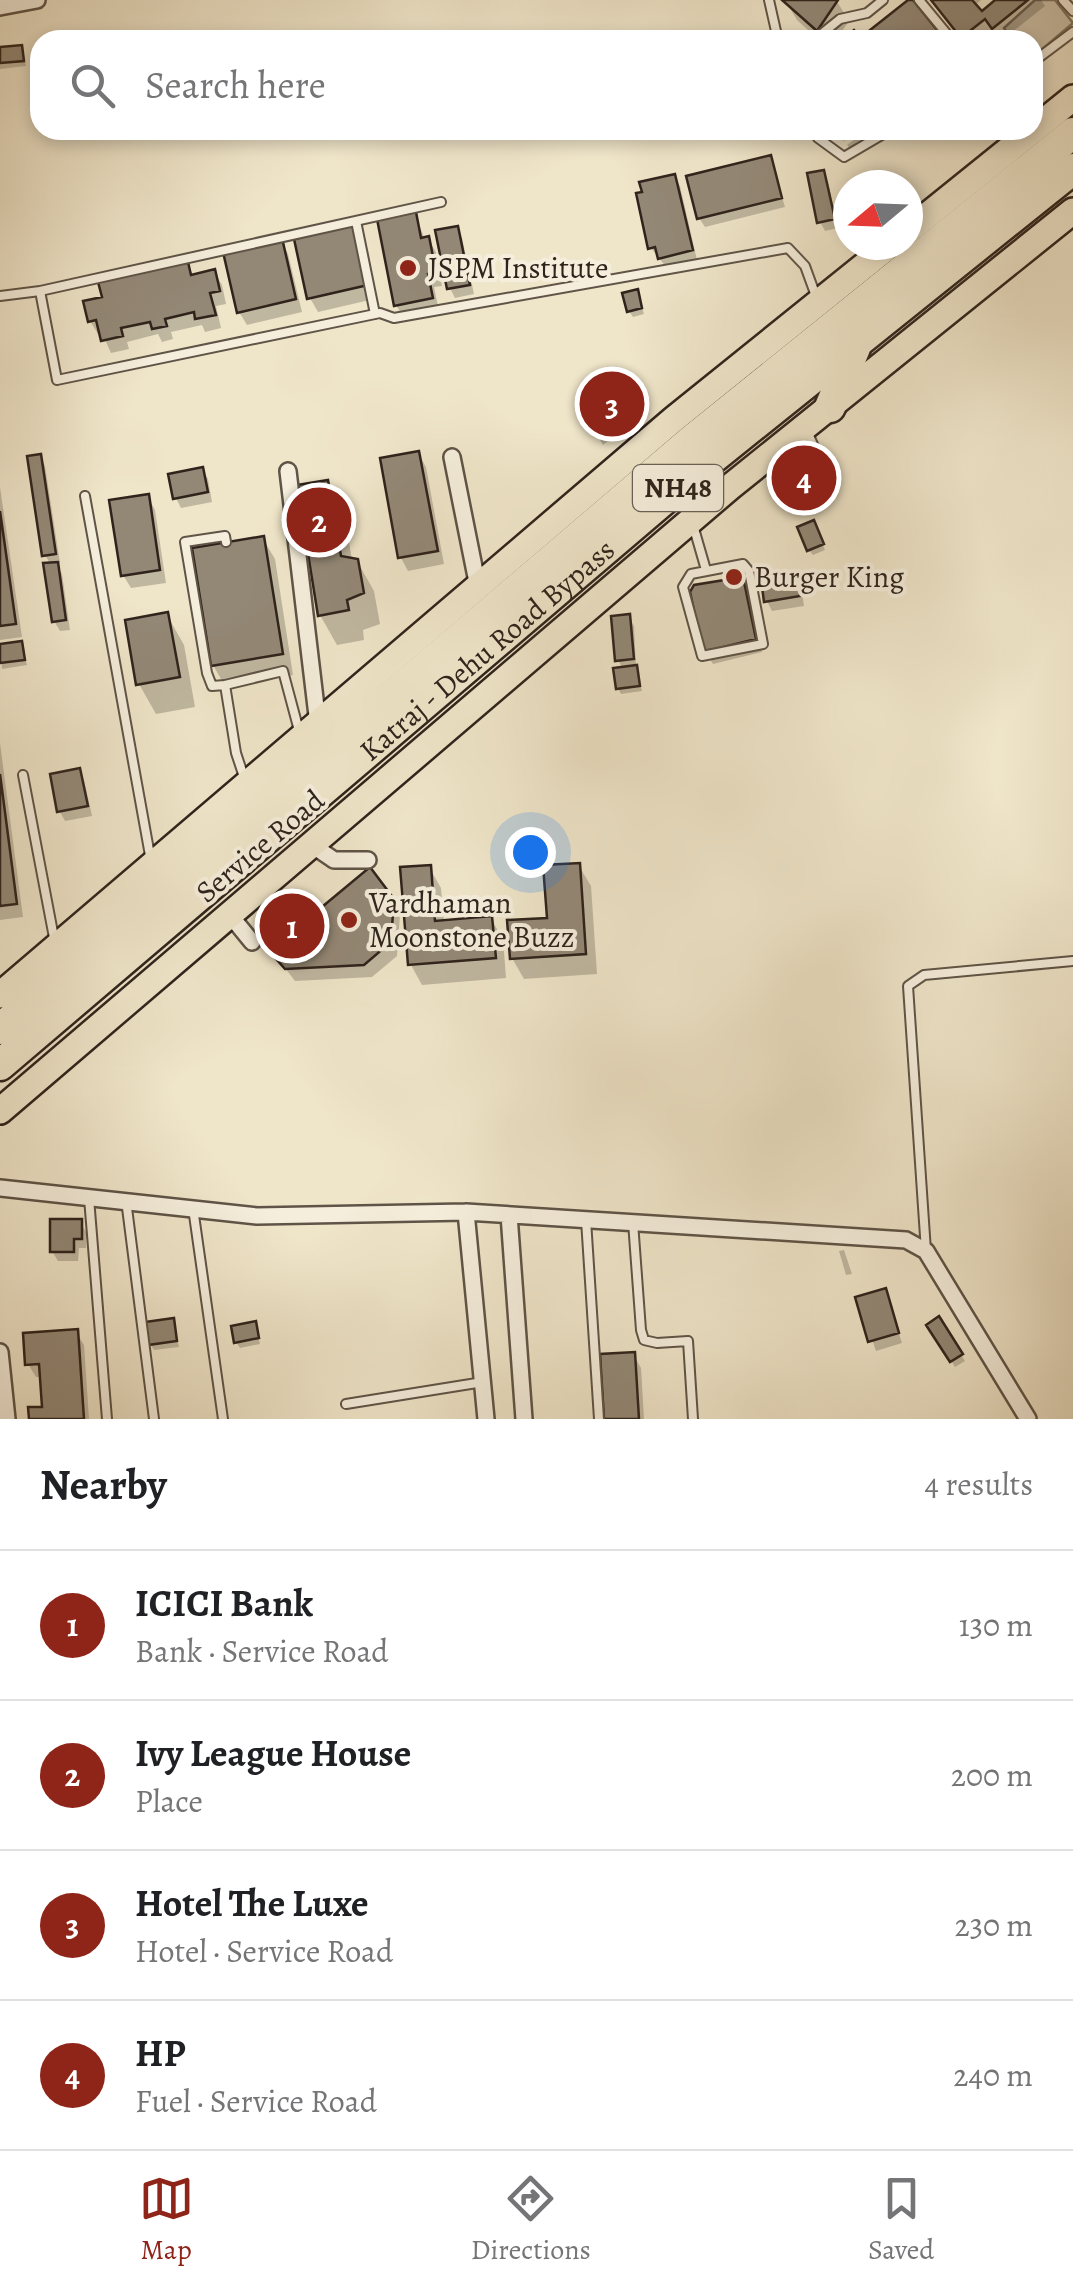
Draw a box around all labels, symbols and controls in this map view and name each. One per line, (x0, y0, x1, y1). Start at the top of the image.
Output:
search box (30, 30, 1043, 140)
icon: search (65, 58, 120, 113)
text: Search here (145, 59, 326, 111)
north arrow (833, 170, 923, 260)
place label: JSPM Institute (428, 248, 608, 288)
marker: JSPM Institute (397, 257, 419, 279)
pin: 3 (580, 366, 644, 442)
pin: 4 (772, 440, 836, 516)
road number: NH48 (633, 465, 723, 511)
pin: 2 (286, 482, 352, 558)
street label: Katraj - Dehu Road Bypass (351, 530, 623, 770)
place label: Burger King (754, 557, 904, 597)
marker: Burger King (723, 566, 745, 588)
street label: Service Road (187, 780, 334, 912)
your location (505, 827, 556, 878)
place label: Vardhaman Moonstone Buzz (368, 883, 575, 957)
pin: 1 (260, 888, 324, 964)
marker: Vardhaman Moonstone Buzz (338, 909, 360, 931)
text: Nearby (40, 1456, 167, 1513)
text: 4 results (924, 1462, 1033, 1506)
text: ICICI Bank (135, 1577, 313, 1629)
text: 1 (67, 1603, 78, 1647)
text: 130 m (959, 1603, 1033, 1647)
text: Bank · Service Road (135, 1629, 389, 1673)
text: Ivy League House (135, 1727, 411, 1779)
text: 2 (65, 1753, 80, 1797)
text: 200 m (951, 1753, 1033, 1797)
text: Place (135, 1779, 203, 1823)
text: Hotel The Luxe (135, 1877, 369, 1929)
text: 3 (66, 1903, 79, 1947)
text: 230 m (954, 1903, 1033, 1947)
text: Hotel · Service Road (135, 1929, 393, 1973)
text: HP (135, 2027, 185, 2079)
text: 4 (65, 2053, 80, 2097)
text: 240 m (953, 2053, 1033, 2097)
text: Fuel · Service Road (135, 2079, 377, 2123)
tab: Map (139, 2171, 194, 2269)
tab: Directions (471, 2171, 591, 2269)
tab: Saved (868, 2171, 934, 2269)

